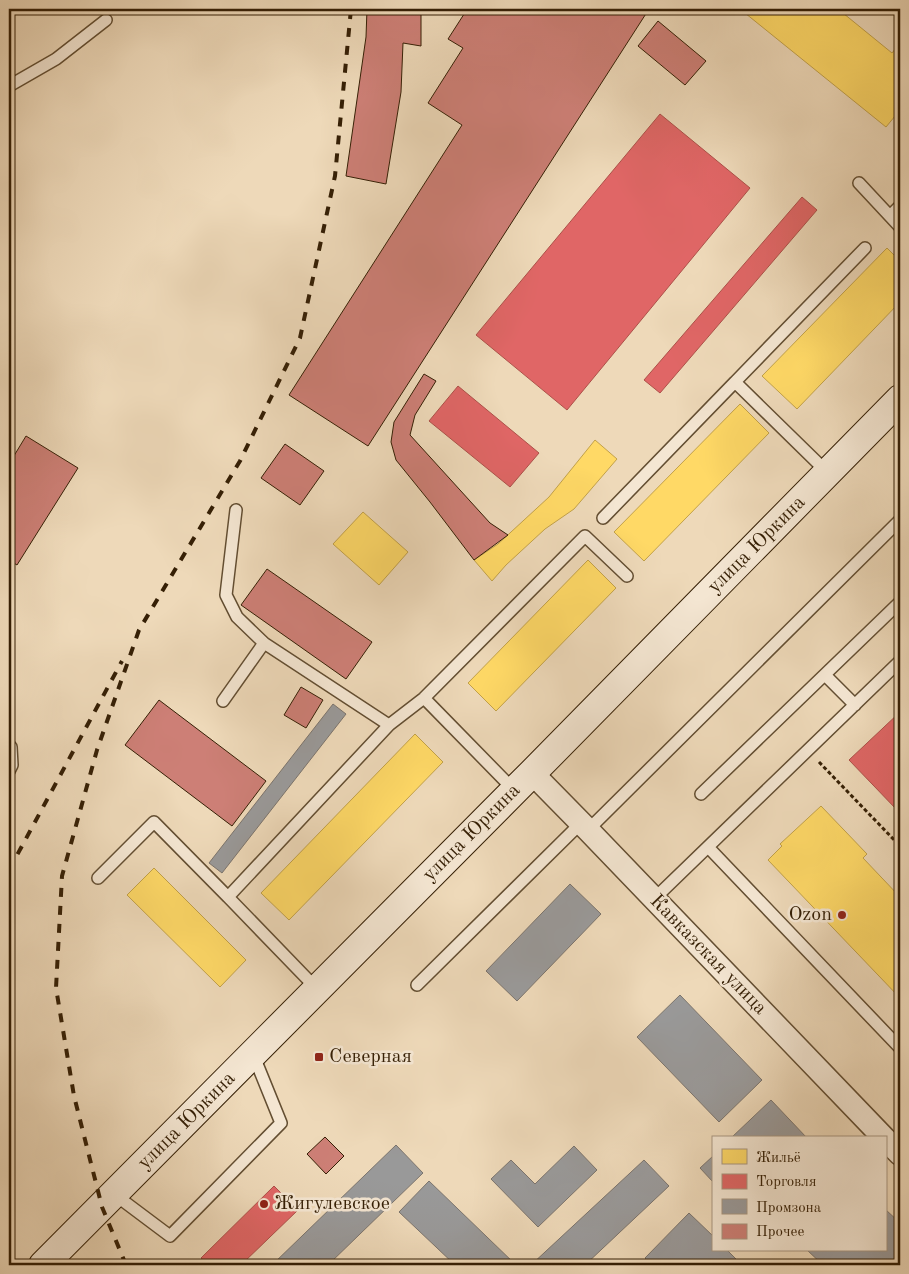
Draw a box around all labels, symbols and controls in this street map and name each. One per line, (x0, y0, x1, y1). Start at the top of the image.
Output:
street label: улица Юркина (704, 492, 810, 598)
street label: улица Юркина (419, 780, 525, 886)
street label: Кавказская улица (646, 891, 770, 1019)
place label: Ozon (788, 905, 832, 925)
marker: Ozon (836, 909, 848, 921)
place label: Северная (329, 1047, 412, 1067)
marker: Северная (313, 1051, 325, 1063)
street label: улица Юркина (134, 1068, 240, 1174)
legend (712, 1136, 886, 1252)
text: Жильё (756, 1151, 801, 1166)
text: Торговля (756, 1175, 817, 1190)
place label: Жигулевское (274, 1194, 390, 1214)
marker: Жигулевское (258, 1198, 270, 1210)
text: Промзона (756, 1201, 822, 1216)
text: Прочее (756, 1225, 804, 1240)

